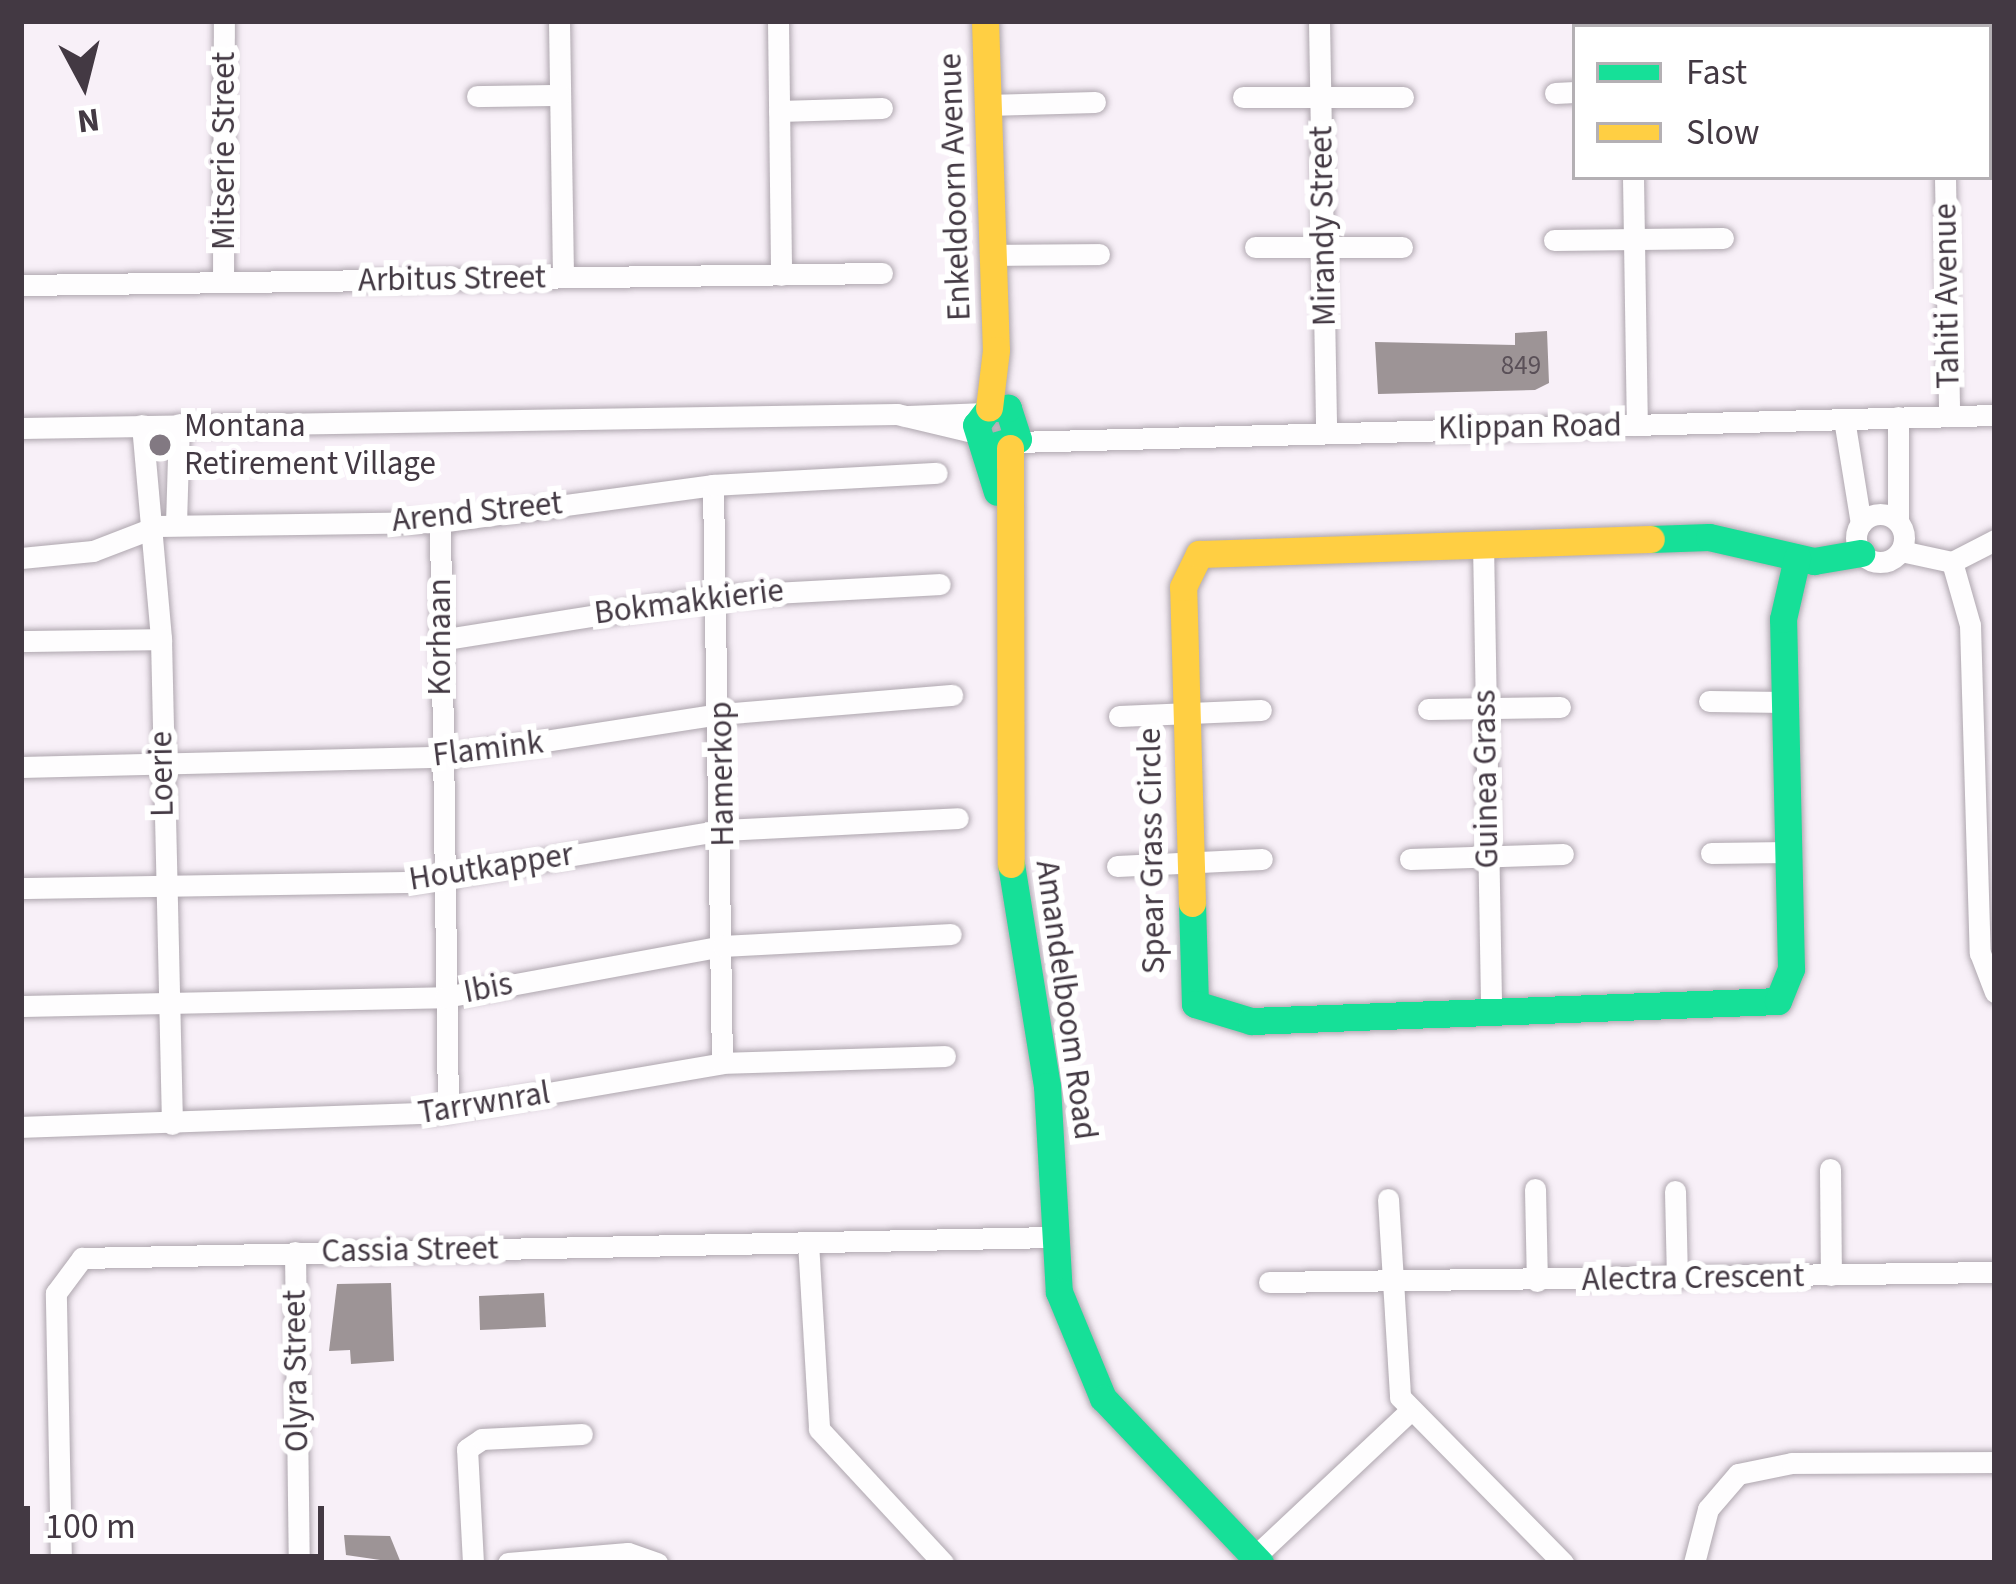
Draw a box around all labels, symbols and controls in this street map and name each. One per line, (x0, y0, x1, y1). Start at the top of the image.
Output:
north arrow (24, 24, 144, 144)
legend (1572, 24, 1992, 180)
text: Fast (1686, 47, 1747, 98)
street label: Mitserie Street (204, 52, 244, 250)
street label: Enkeldoorn Avenue (931, 52, 979, 322)
text: N (75, 96, 102, 145)
text: Slow (1686, 107, 1760, 158)
street label: Mirandy Street (1301, 125, 1345, 327)
street label: Tahiti Avenue (1926, 203, 1968, 389)
street label: Arbitus Street (358, 258, 546, 300)
house number: 849 (1501, 350, 1541, 382)
place label: Montana Retirement Village (184, 406, 436, 484)
street label: Klippan Road (1438, 406, 1622, 448)
marker: Montana Retirement Village (147, 432, 173, 458)
street label: Arend Street (390, 483, 564, 541)
street label: Bokmakkierie (592, 571, 786, 633)
street label: Korhaan (420, 578, 460, 696)
street label: Guinea Grass (1465, 689, 1507, 869)
street label: Hamerkop (701, 701, 743, 847)
street label: Flamink (430, 723, 546, 775)
street label: Spear Grass Circle (1130, 727, 1174, 975)
street label: Loerie (141, 731, 183, 817)
street label: Houtkapper (406, 834, 576, 900)
street label: Amandelboom Road (1027, 858, 1105, 1142)
street label: Ibis (460, 964, 516, 1012)
street label: Tarrwnral (415, 1073, 553, 1133)
street label: Cassia Street (321, 1229, 499, 1271)
street label: Alectra Crescent (1581, 1256, 1805, 1300)
street label: Olyra Street (275, 1290, 317, 1452)
scale bar (30, 1482, 330, 1556)
text: 100 m (45, 1501, 136, 1552)

